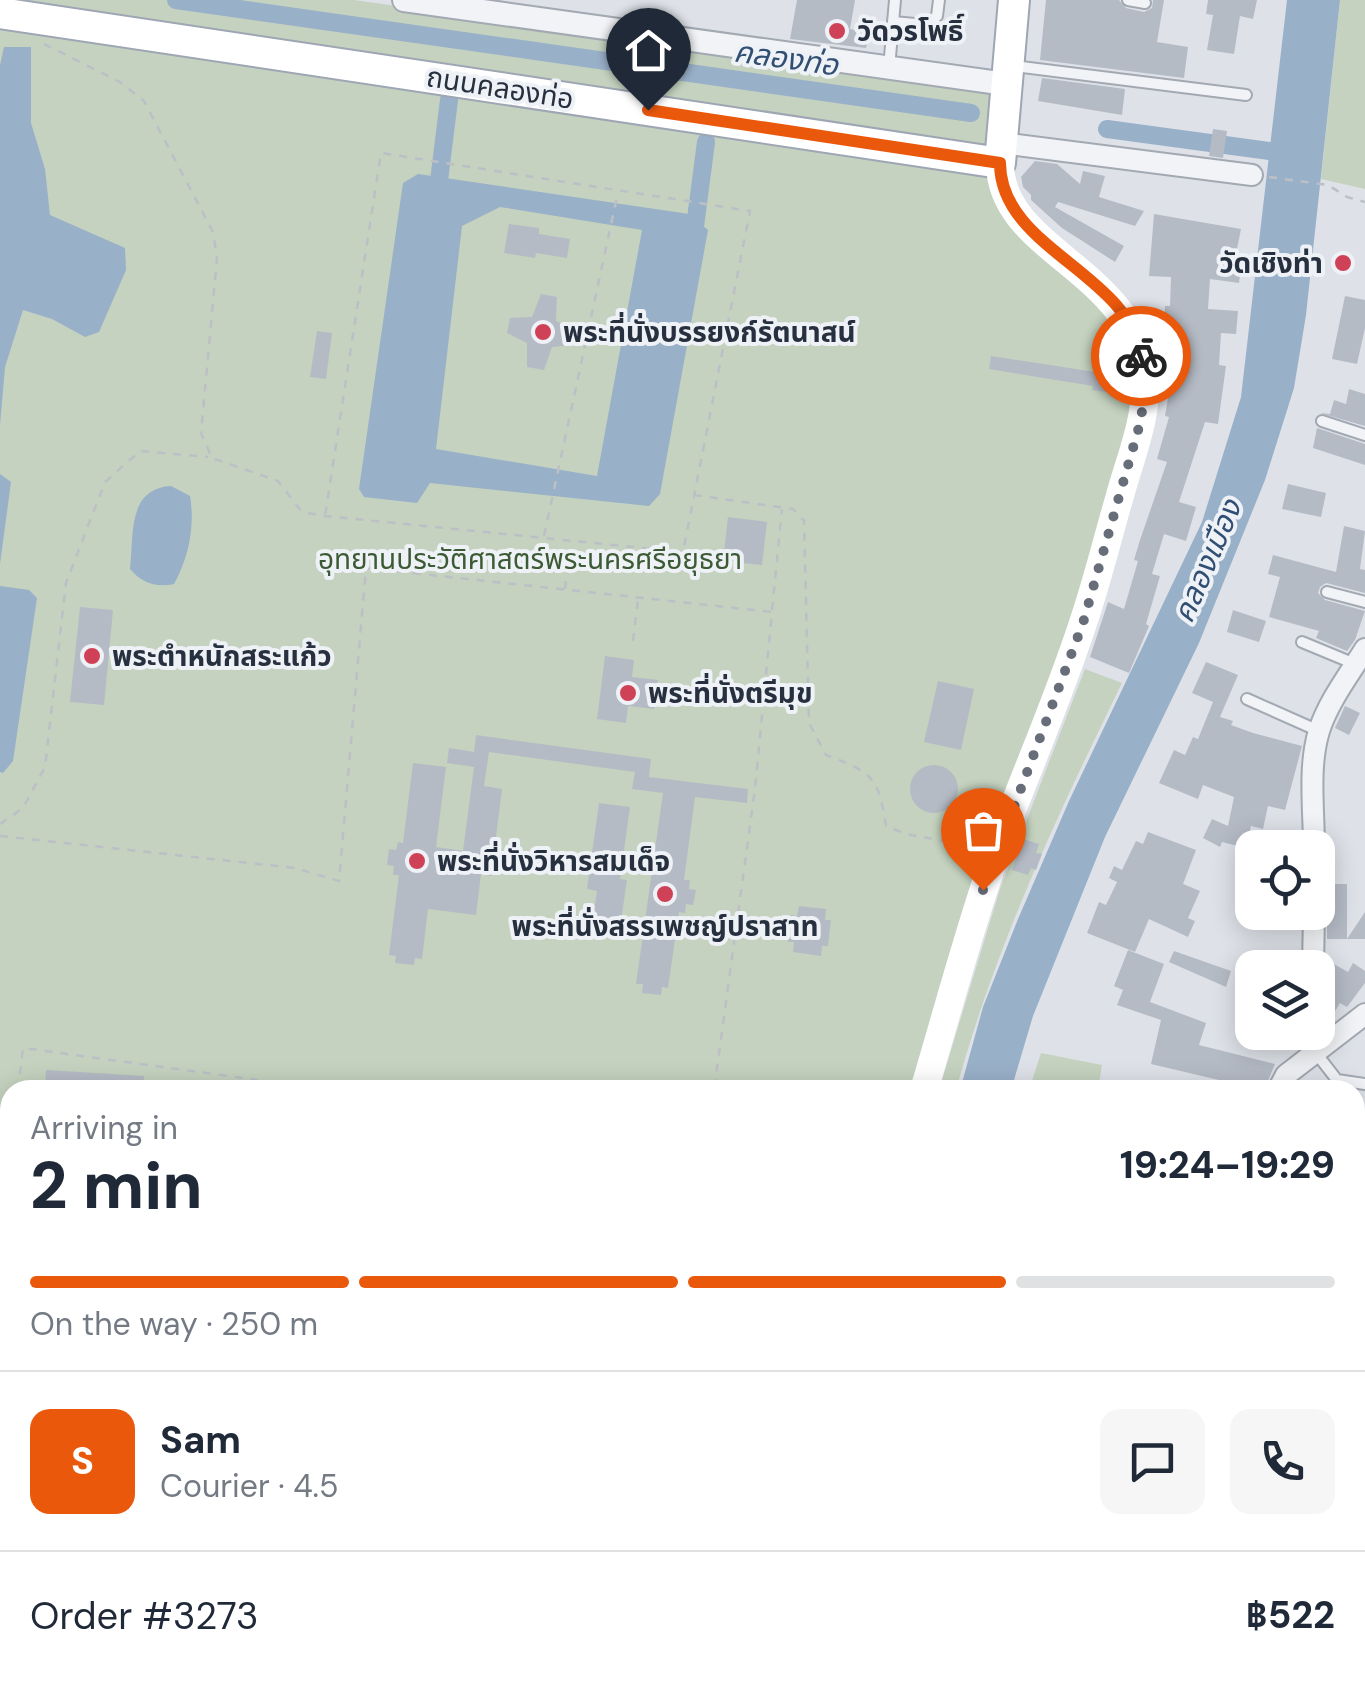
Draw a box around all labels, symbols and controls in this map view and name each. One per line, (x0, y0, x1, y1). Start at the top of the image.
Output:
pin (606, 8, 691, 111)
place label: วัดวรโพธิ์ (857, 13, 965, 50)
marker: วัดวรโพธิ์ (826, 20, 848, 42)
icon: home (621, 23, 676, 78)
water label: คลองท่อ (732, 31, 842, 85)
street label: ถนนคลองท่อ (424, 58, 576, 118)
place label: วัดเชิงท่า (1219, 245, 1323, 282)
marker: วัดเชิงท่า (1332, 252, 1354, 274)
courier (1091, 306, 1191, 406)
place label: พระที่นั่งบรรยงก์รัตนาสน์ (563, 311, 856, 351)
marker: พระที่นั่งบรรยงก์รัตนาสน์ (532, 321, 554, 343)
icon: bike (1114, 329, 1169, 384)
water label: คลองเมือง (1164, 492, 1251, 628)
park label: อุทยานประวัติศาสตร์พระนครศรีอยุธยา (318, 541, 742, 578)
place label: พระตำหนักสระแก้ว (112, 638, 332, 675)
marker: พระตำหนักสระแก้ว (81, 645, 103, 667)
place label: พระที่นั่งตรีมุข (648, 672, 812, 712)
marker: พระที่นั่งตรีมุข (617, 682, 639, 704)
pin (941, 788, 1026, 891)
icon: bag (956, 803, 1011, 858)
map controls (1235, 830, 1335, 1050)
button: locate (1235, 830, 1335, 930)
place label: พระที่นั่งวิหารสมเด็จ (437, 840, 670, 880)
marker: พระที่นั่งวิหารสมเด็จ (406, 850, 428, 872)
marker: พระที่นั่งสรรเพชญ์ปราสาท (654, 883, 676, 905)
place label: พระที่นั่งสรรเพชญ์ปราสาท (512, 905, 818, 945)
button: layers (1235, 950, 1335, 1050)
text: Arriving in (30, 1107, 178, 1149)
text: 19:24–19:29 (1120, 1140, 1335, 1190)
text: 2 min (30, 1144, 203, 1228)
text: On the way · 250 m (30, 1303, 318, 1345)
button: chat (1100, 1409, 1205, 1514)
button: phone (1230, 1409, 1335, 1514)
text: Sam (160, 1415, 241, 1465)
text: S (71, 1436, 94, 1486)
text: Courier · 4.5 (160, 1465, 338, 1507)
text: ฿522 (1246, 1590, 1335, 1640)
text: Order #3273 (30, 1591, 258, 1641)

